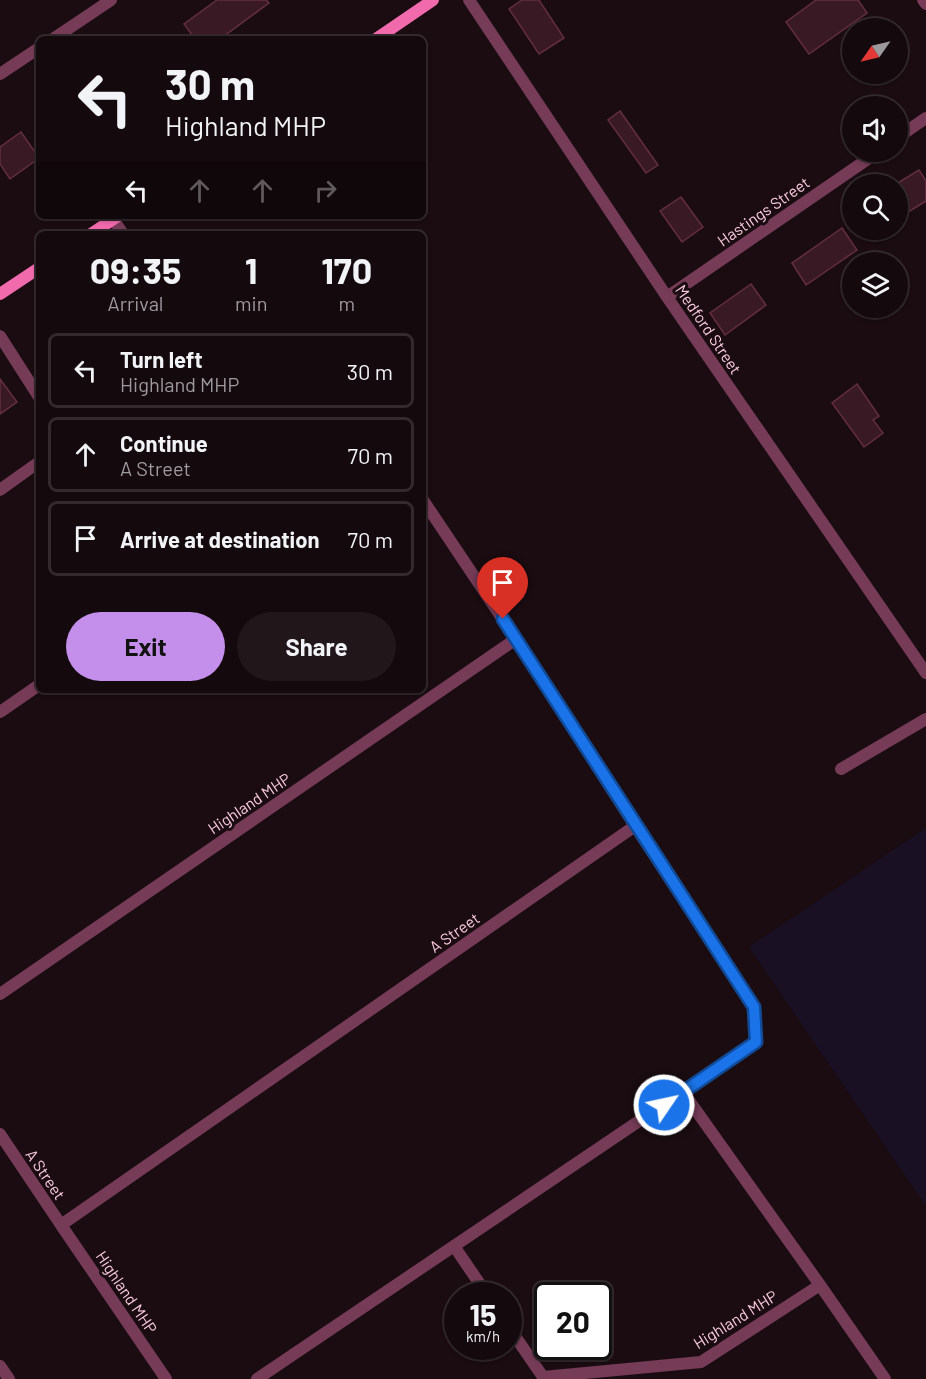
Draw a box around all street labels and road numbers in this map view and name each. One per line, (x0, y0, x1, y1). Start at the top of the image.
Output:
street label: Hastings Street (713, 172, 813, 250)
street label: Medford Street (672, 281, 746, 377)
street label: Highland MHP (204, 768, 294, 838)
street label: A Street (425, 908, 483, 956)
street label: A Street (22, 1145, 70, 1203)
street label: Highland MHP (92, 1247, 162, 1337)
street label: Highland MHP (690, 1286, 780, 1352)

